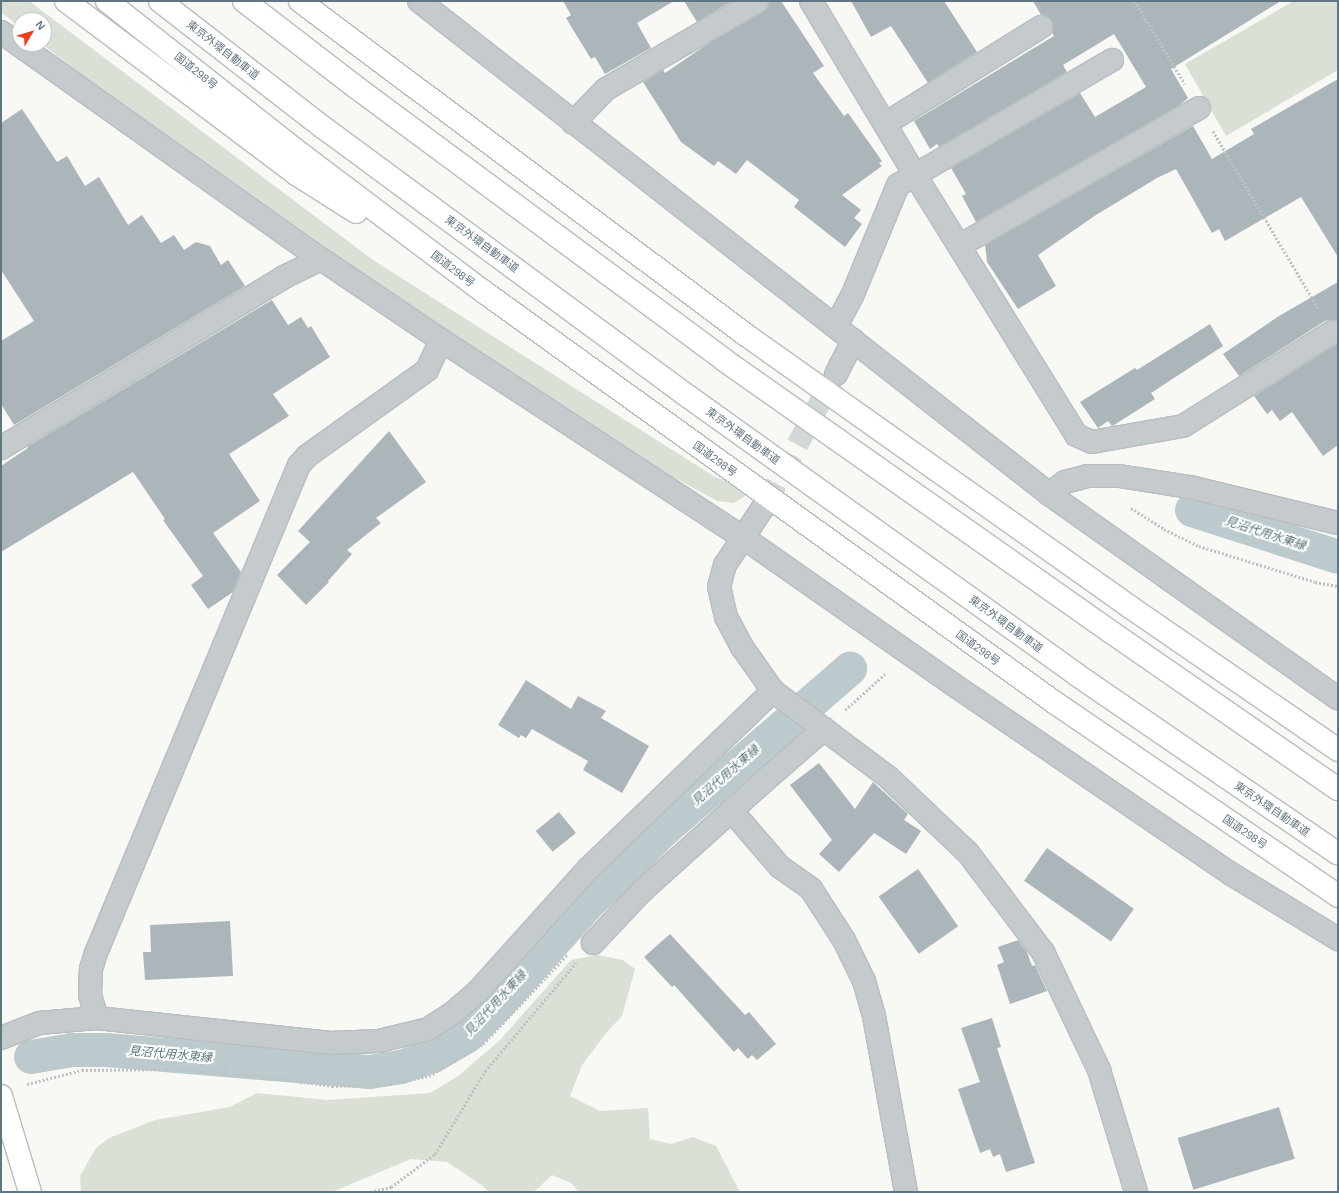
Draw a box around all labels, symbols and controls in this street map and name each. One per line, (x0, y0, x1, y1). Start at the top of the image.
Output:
north arrow (12, 12, 52, 52)
text: N (33, 18, 48, 32)
street label: 東京外環自動車道 (184, 18, 262, 82)
street label: 国道298号 (172, 50, 220, 92)
street label: 東京外環自動車道 (443, 213, 521, 275)
street label: 国道298号 (429, 248, 477, 290)
street label: 東京外環自動車道 (704, 405, 782, 467)
street label: 国道298号 (690, 439, 740, 479)
water label: 見沼代用水東縁 (1223, 514, 1307, 554)
street label: 東京外環自動車道 (967, 593, 1045, 655)
street label: 国道298号 (953, 628, 1003, 668)
water label: 見沼代用水東縁 (690, 743, 762, 809)
street label: 東京外環自動車道 (1232, 779, 1312, 839)
street label: 国道298号 (1220, 812, 1270, 852)
water label: 見沼代用水東縁 (462, 968, 530, 1040)
water label: 見沼代用水東縁 (128, 1044, 212, 1066)

